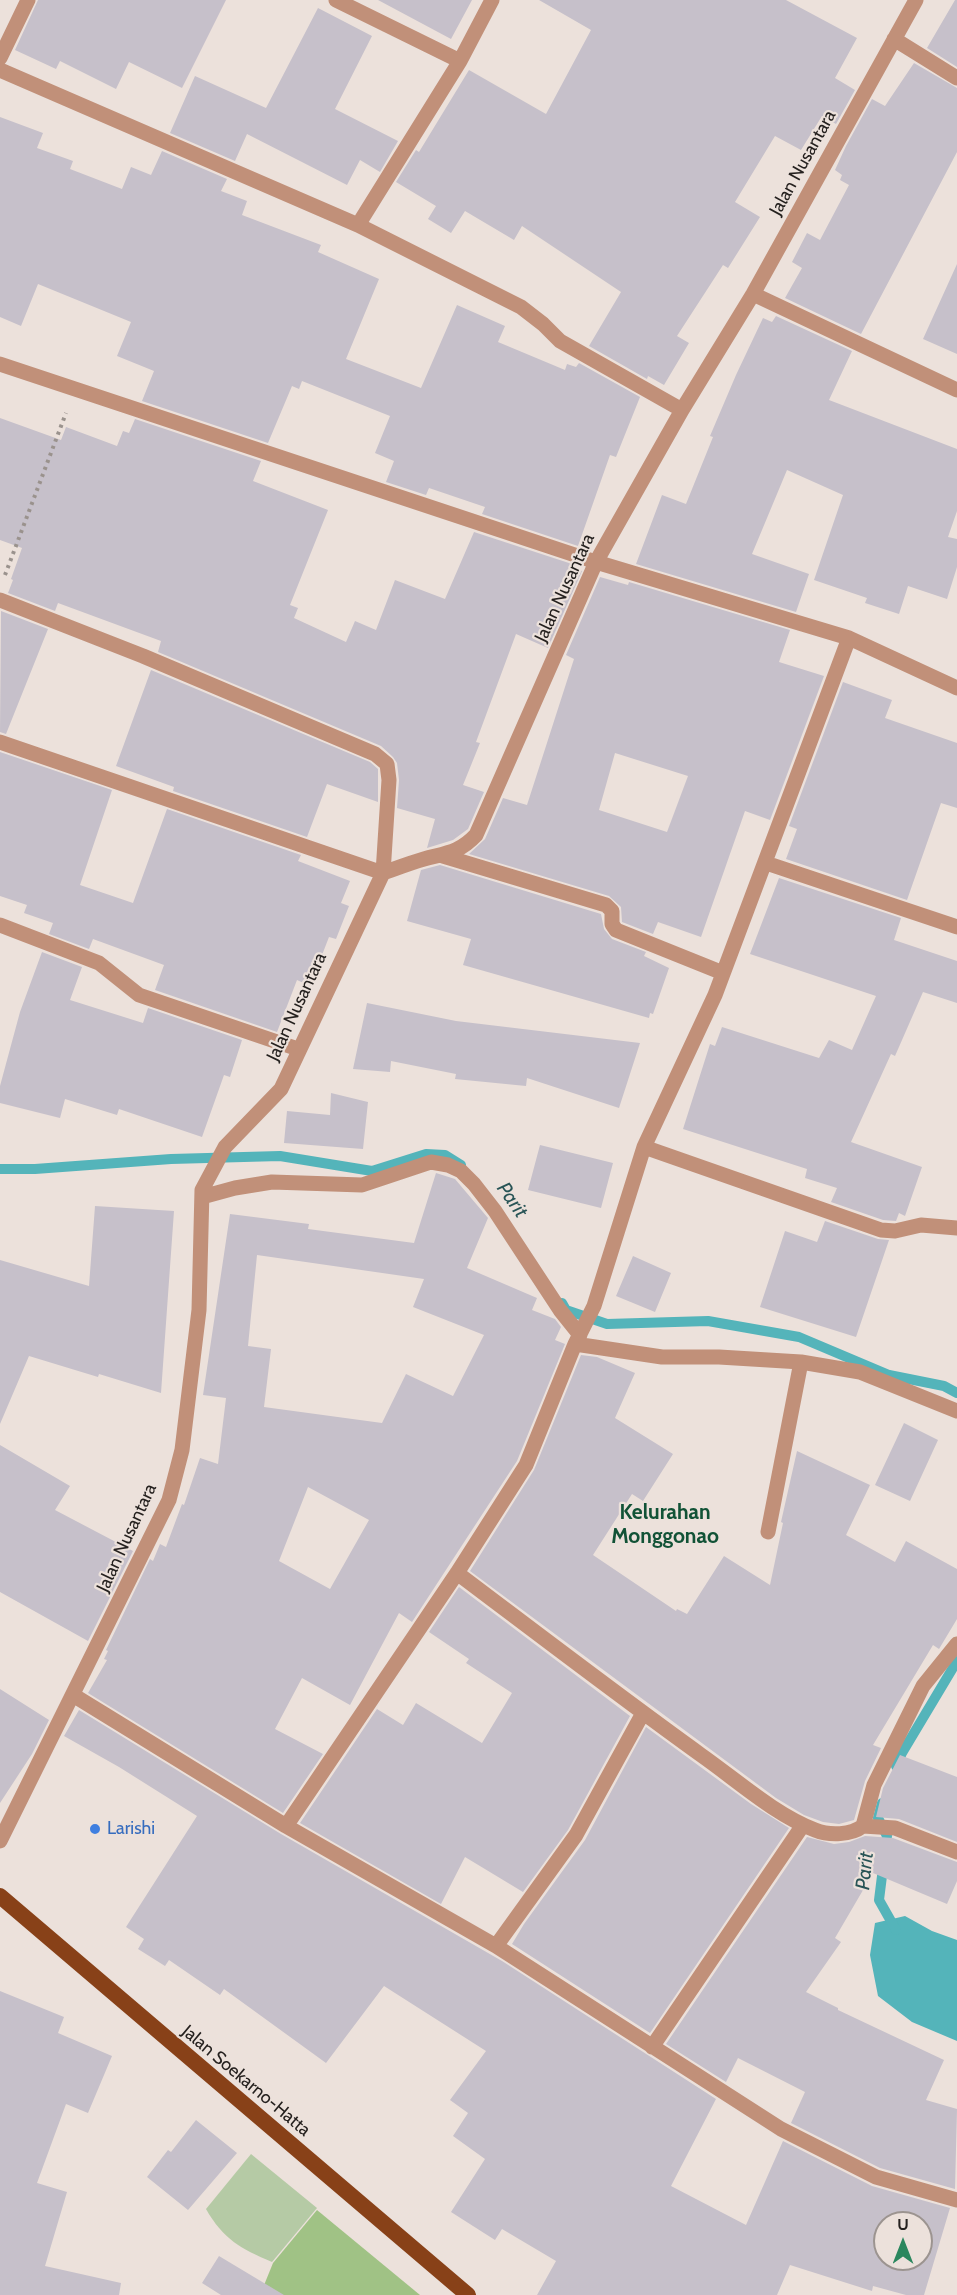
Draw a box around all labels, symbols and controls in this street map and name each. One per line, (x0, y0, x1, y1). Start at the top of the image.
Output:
street label: Jalan Nusantara (765, 107, 841, 219)
street label: Jalan Nusantara (531, 530, 599, 646)
street label: Jalan Nusantara (263, 949, 331, 1065)
water label: Parit (491, 1178, 533, 1222)
street label: Jalan Nusantara (93, 1480, 161, 1596)
district label: Kelurahan Monggonao (611, 1500, 719, 1550)
place label: Larishi (107, 1818, 155, 1840)
marker: Larishi (88, 1822, 102, 1836)
water label: Parit (851, 1851, 879, 1891)
street label: Jalan Soekarno-Hatta (177, 2021, 315, 2141)
north arrow (873, 2211, 933, 2271)
text: U (897, 2215, 909, 2234)

